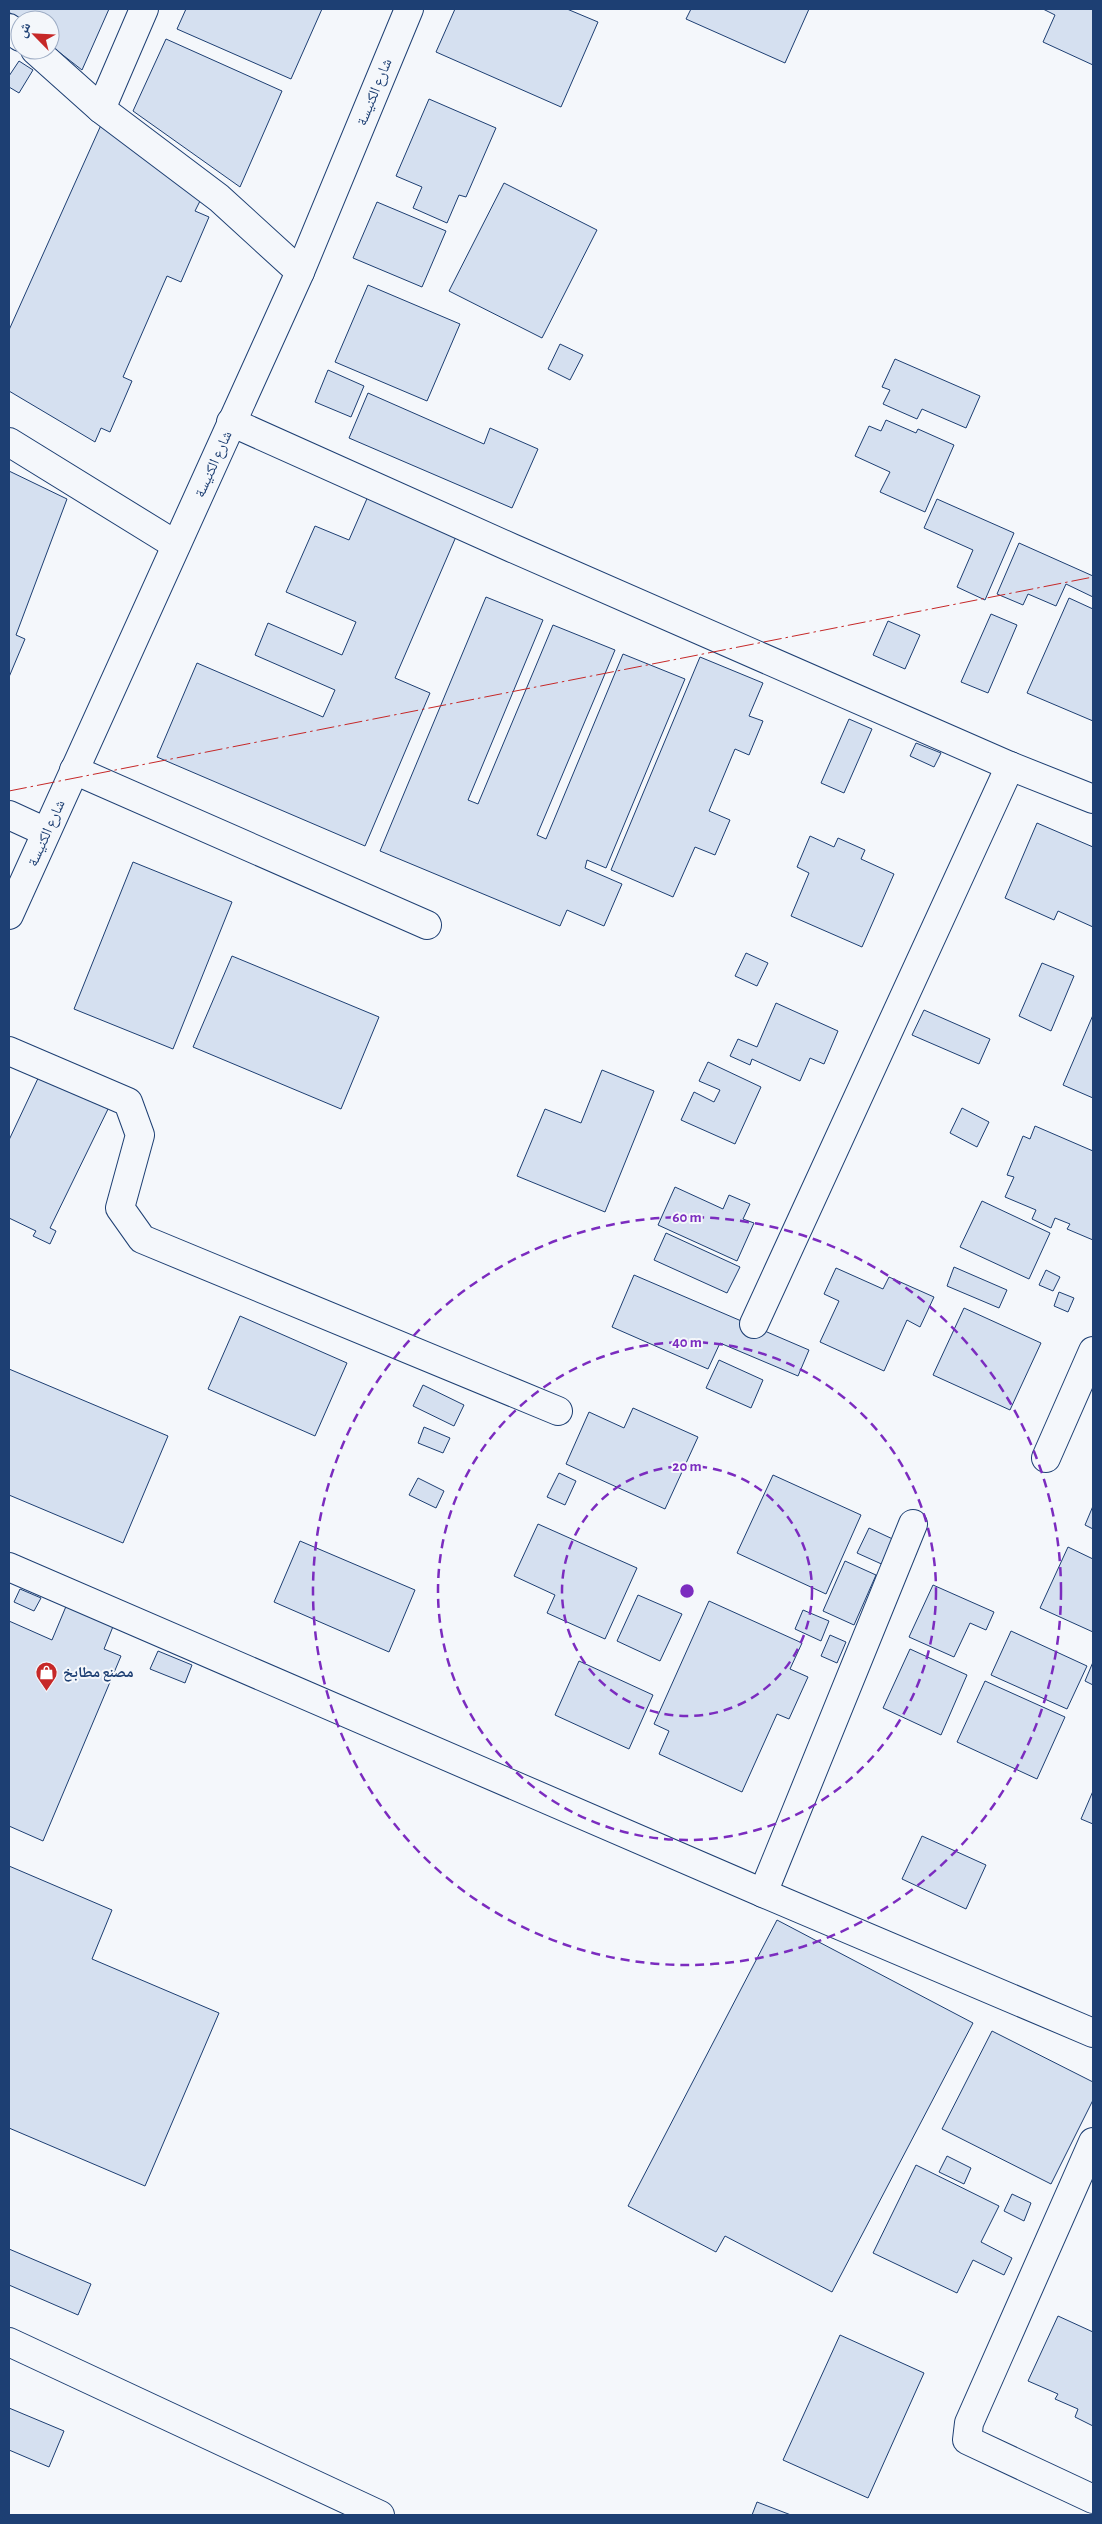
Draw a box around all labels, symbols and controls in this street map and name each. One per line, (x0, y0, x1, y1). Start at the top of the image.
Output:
north arrow (10, 10, 60, 60)
text: ش (15, 20, 34, 40)
street label: شارع الكنيسة (354, 56, 397, 129)
street label: شارع الكنيسة (192, 429, 237, 501)
street label: شارع الكنيسة (25, 798, 70, 870)
text: 60 m (672, 1210, 702, 1225)
text: 40 m (672, 1335, 702, 1350)
text: 20 m (672, 1459, 702, 1474)
centre of rings (678, 1582, 696, 1600)
shop icon: مصنع مطابخ (35, 1660, 59, 1691)
place label: مصنع مطابخ (63, 1665, 134, 1682)

